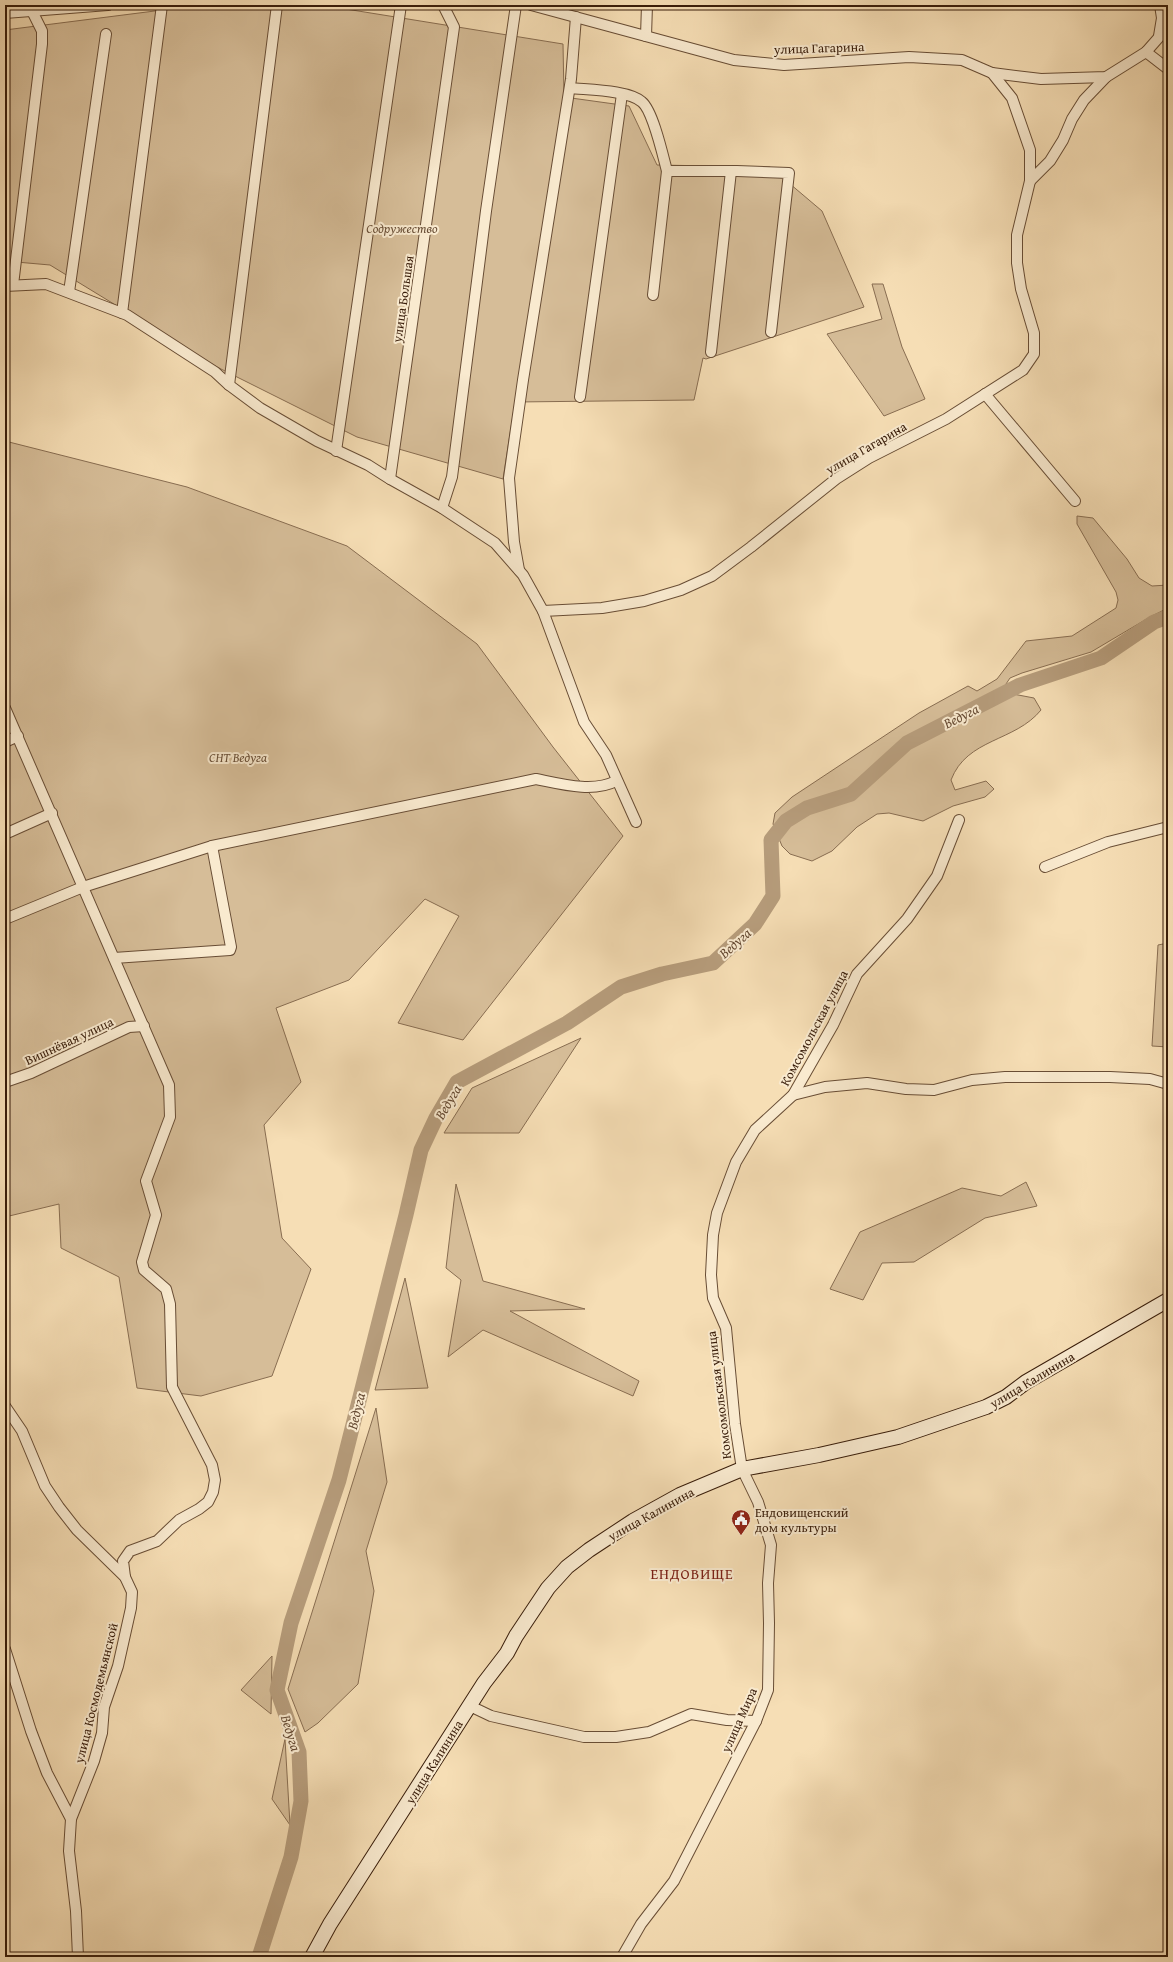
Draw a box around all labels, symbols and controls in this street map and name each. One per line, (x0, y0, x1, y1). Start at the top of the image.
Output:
street label: улица Гагарина (772, 37, 865, 59)
park label: Содружество (366, 219, 438, 238)
street label: улица Большая (387, 254, 419, 345)
street label: улица Гагарина (821, 417, 911, 479)
water label: Ведуга (939, 698, 982, 734)
park label: СНТ Ведуга (209, 748, 267, 767)
water label: Ведуга (714, 923, 756, 963)
street label: Комсомольская улица (775, 966, 853, 1089)
street label: Вишнёвая улица (22, 1012, 117, 1070)
water label: Ведуга (429, 1081, 466, 1124)
street label: Комсомольская улица (702, 1329, 736, 1460)
street label: улица Калинина (985, 1347, 1079, 1413)
water label: Ведуга (342, 1390, 370, 1432)
street label: улица Калинина (604, 1482, 698, 1546)
place label: Ендовищенский дом культуры (755, 1503, 849, 1537)
public building icon: Ендовищенский дом культуры (730, 1508, 752, 1536)
district label: ЕНДОВИЩЕ (650, 1563, 734, 1584)
street label: улица Космодемьянской (69, 1621, 123, 1766)
street label: улица Мира (716, 1684, 762, 1756)
water label: Ведуга (276, 1711, 306, 1754)
street label: улица Калинина (400, 1716, 468, 1809)

